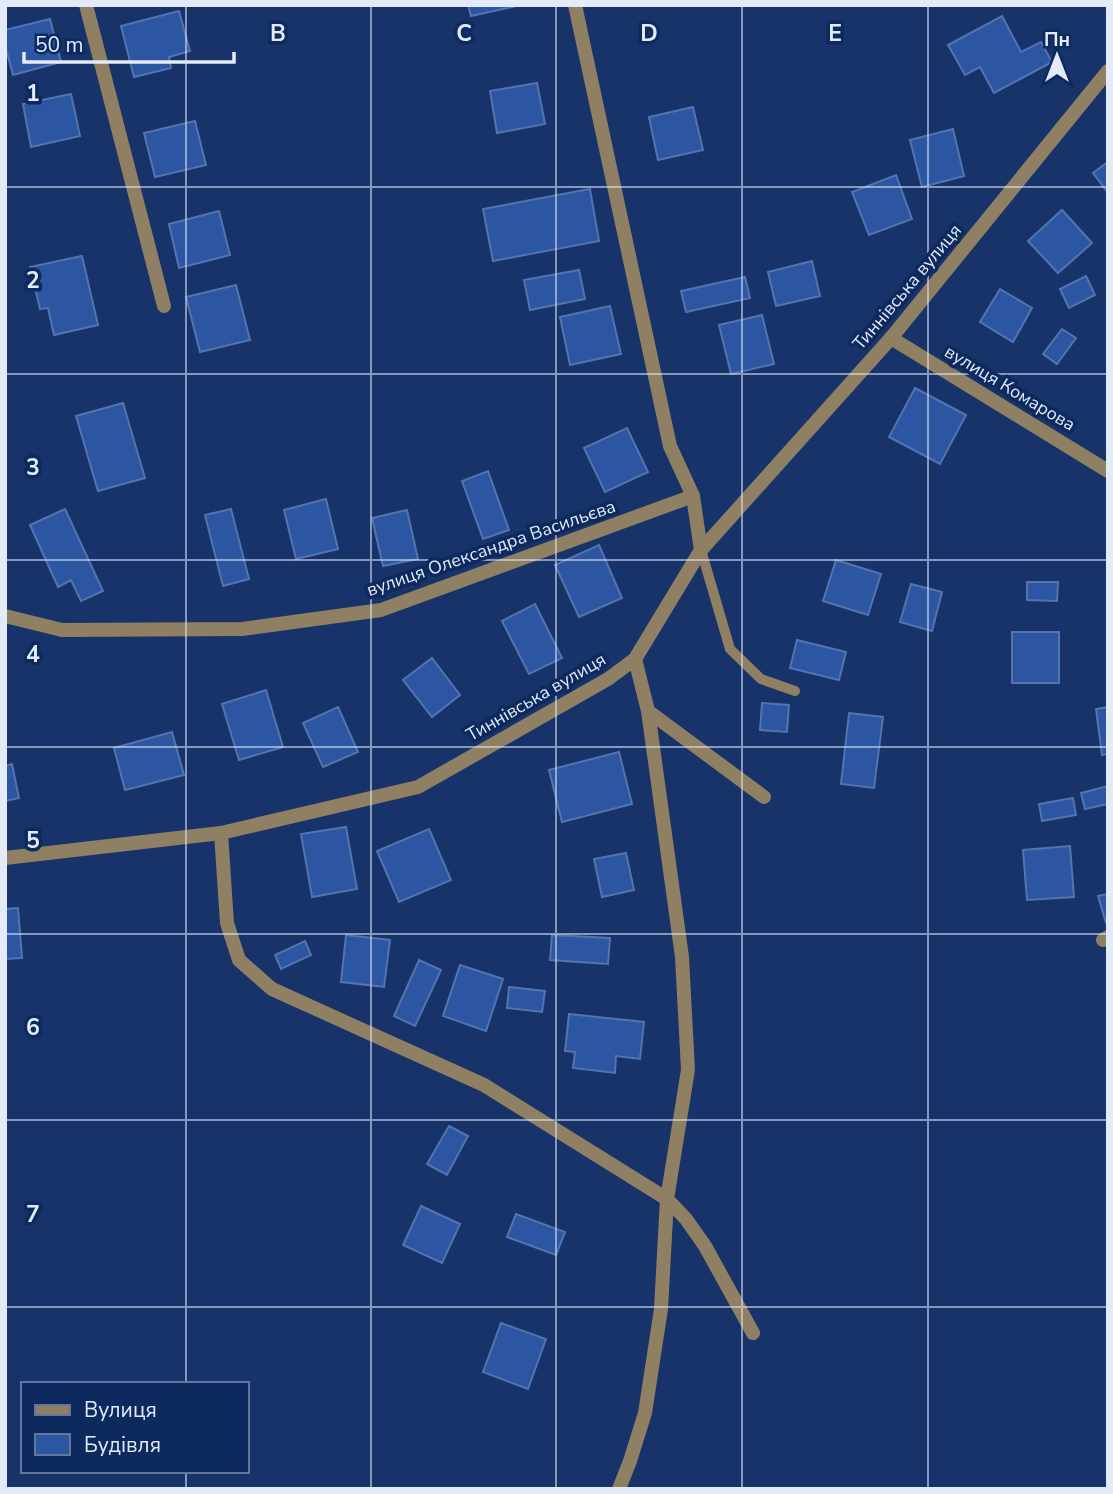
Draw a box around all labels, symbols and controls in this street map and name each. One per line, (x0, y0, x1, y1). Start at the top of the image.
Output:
text: B (270, 18, 286, 49)
text: C (456, 18, 472, 49)
text: D (640, 18, 658, 49)
text: E (828, 18, 842, 49)
scale bar (24, 21, 234, 65)
north arrow (1022, 21, 1092, 91)
text: Пн (1044, 27, 1070, 53)
text: 50 m (35, 31, 84, 59)
text: 1 (26, 78, 40, 109)
street label: Тиннівська вулиця (847, 219, 967, 355)
text: 2 (26, 265, 40, 296)
street label: вулиця Комарова (940, 340, 1080, 436)
text: 3 (26, 452, 40, 483)
street label: вулиця Олександра Васильєва (363, 494, 619, 602)
text: 4 (26, 639, 40, 670)
street label: Тиннівська вулиця (462, 647, 610, 747)
text: 5 (26, 825, 40, 856)
text: 6 (26, 1012, 40, 1043)
text: 7 (26, 1199, 40, 1230)
legend (21, 1382, 248, 1473)
text: Вулиця (84, 1396, 157, 1424)
text: Будівля (84, 1431, 161, 1459)

